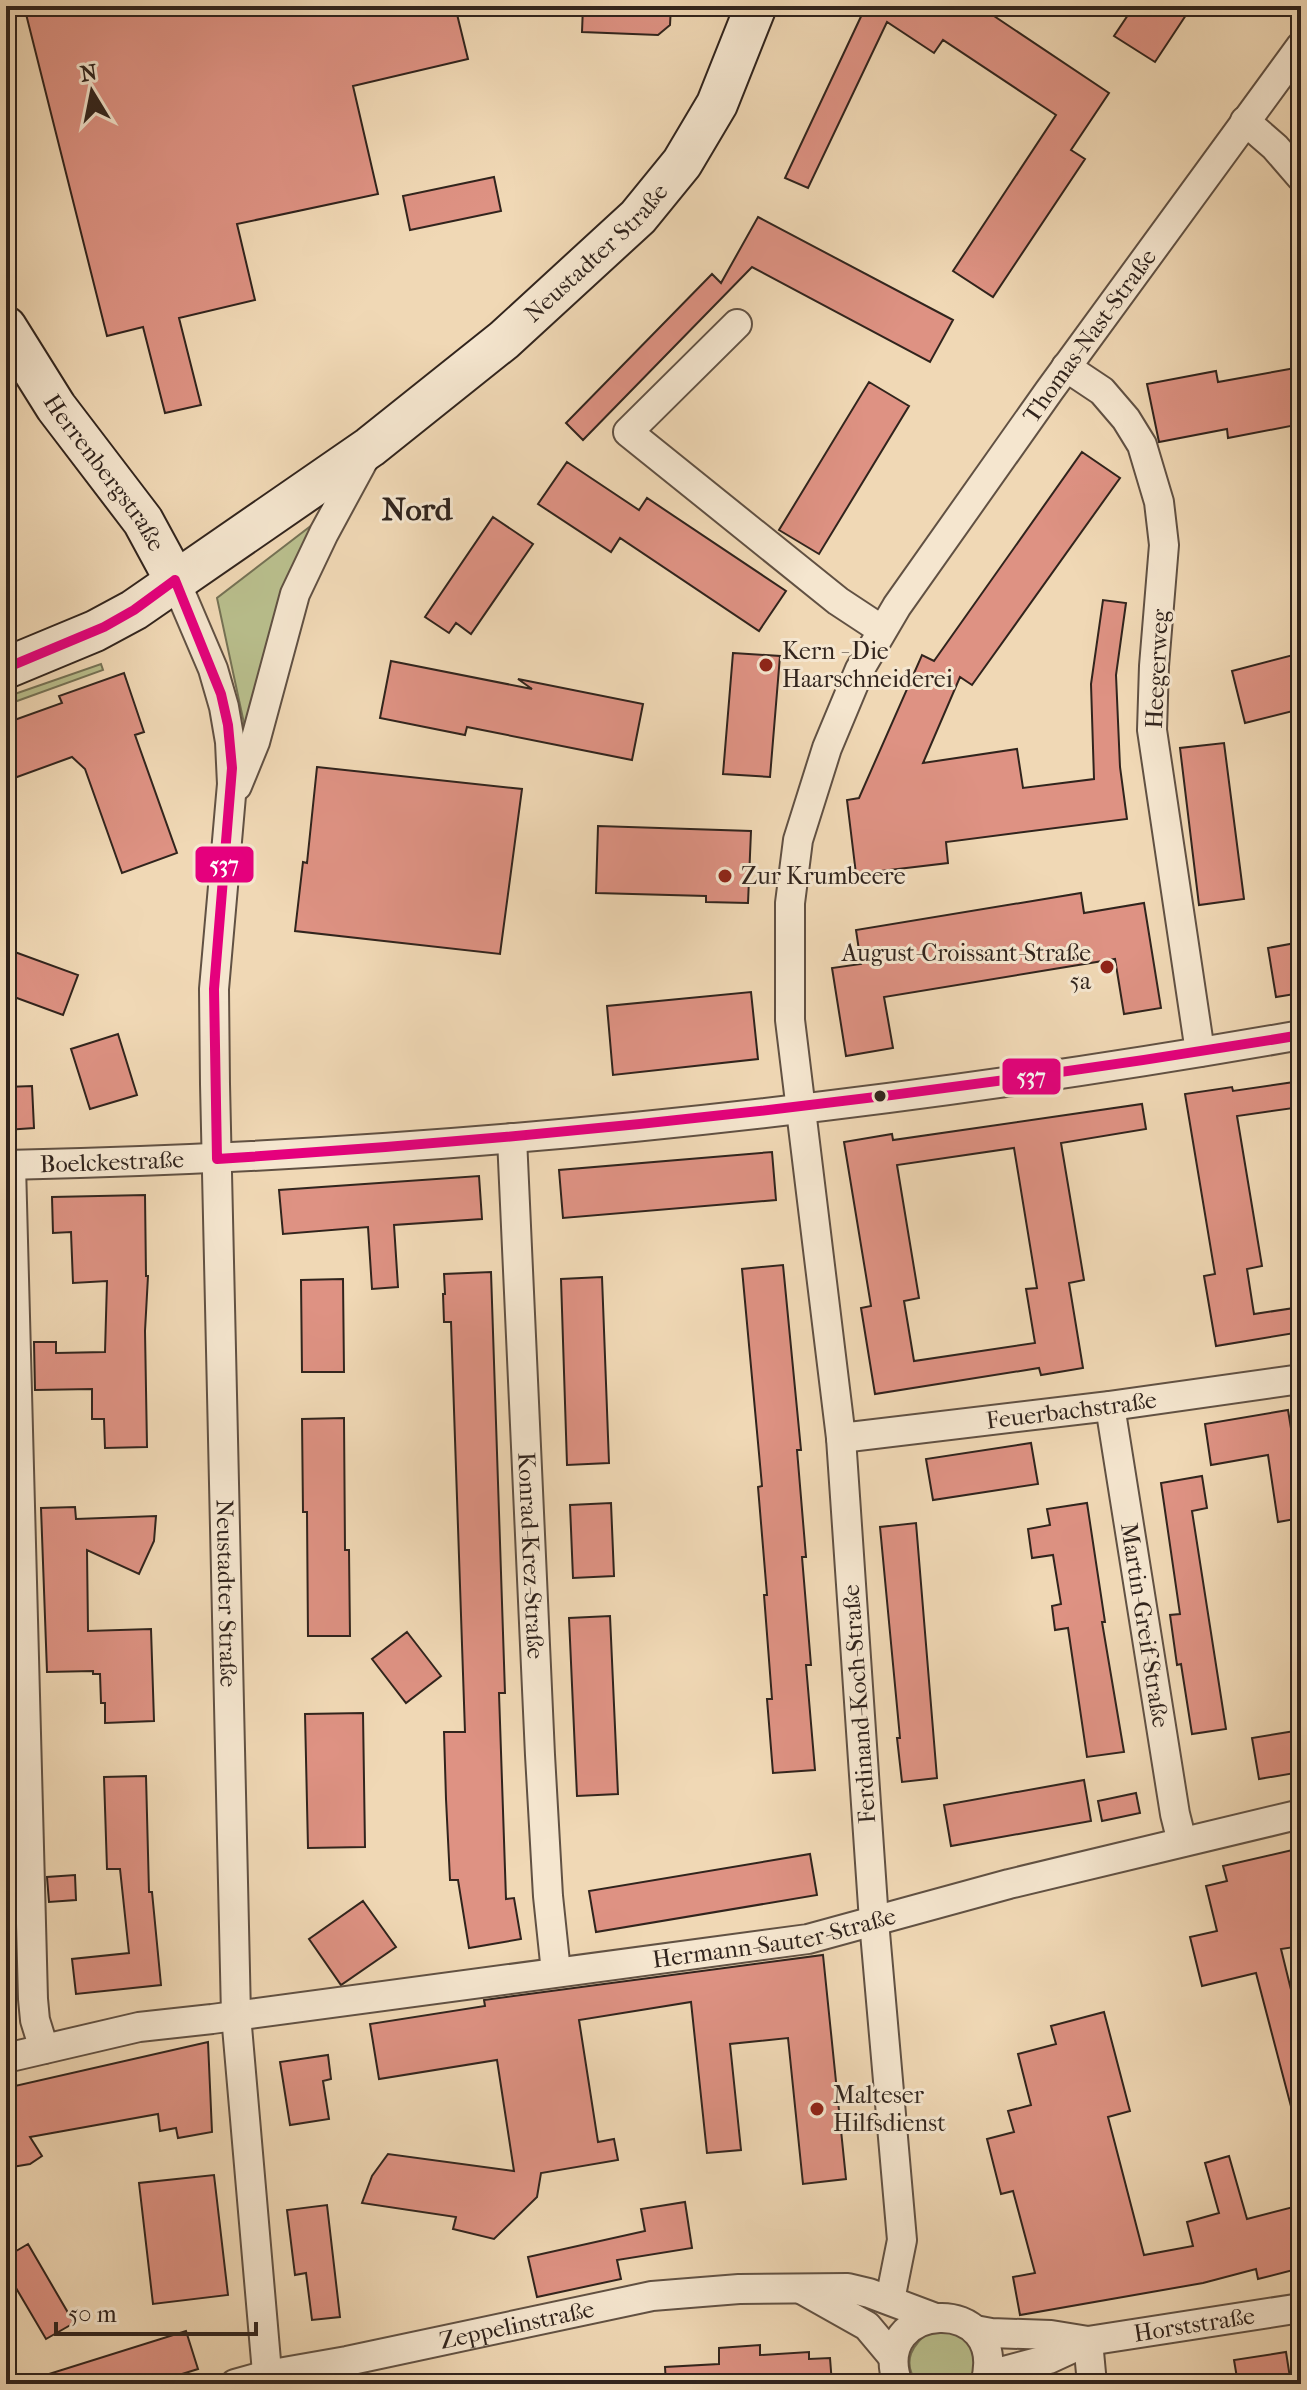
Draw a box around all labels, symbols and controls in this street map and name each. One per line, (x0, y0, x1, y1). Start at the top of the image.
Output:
north arrow (52, 52, 132, 132)
text: N (78, 59, 99, 88)
street label: Neustadter Straße (519, 178, 674, 328)
street label: Thomas-Nast-Straße (1017, 243, 1162, 428)
street label: Herrenbergstraße (38, 389, 171, 556)
district label: Nord (382, 491, 454, 528)
street label: Heegerweg (1140, 607, 1174, 729)
place label: Kern - Die Haarschneiderei (782, 637, 953, 693)
marker: Kern - Die Haarschneiderei (757, 656, 775, 674)
line badge: 537 (194, 845, 255, 884)
text: 537 (209, 852, 239, 878)
place label: Zur Krumbeere (741, 862, 906, 890)
marker: Zur Krumbeere (716, 867, 734, 885)
place label: August-Croissant-Straße 5a (841, 939, 1092, 995)
marker: August-Croissant-Straße 5a (1098, 958, 1116, 976)
line badge: 537 (1001, 1057, 1062, 1096)
text: 537 (1016, 1064, 1046, 1090)
unlabelled marker (872, 1088, 888, 1104)
street label: Boelckestraße (39, 1145, 185, 1178)
street label: Feuerbachstraße (985, 1386, 1159, 1435)
street label: Konrad-Krez-Straße (512, 1451, 550, 1660)
street label: Neustadter Straße (210, 1499, 243, 1688)
street label: Martin-Greif-Straße (1115, 1521, 1175, 1730)
street label: Ferdinand-Koch-Straße (837, 1583, 881, 1824)
street label: Hermann-Sauter-Straße (651, 1902, 899, 1974)
place label: Malteser Hilfsdienst (833, 2081, 946, 2137)
marker: Malteser Hilfsdienst (808, 2100, 826, 2118)
scale bar (56, 2286, 256, 2336)
street label: Zeppelinstraße (437, 2295, 597, 2355)
text: 50 m (68, 2300, 117, 2328)
street label: Horststraße (1132, 2301, 1257, 2348)

